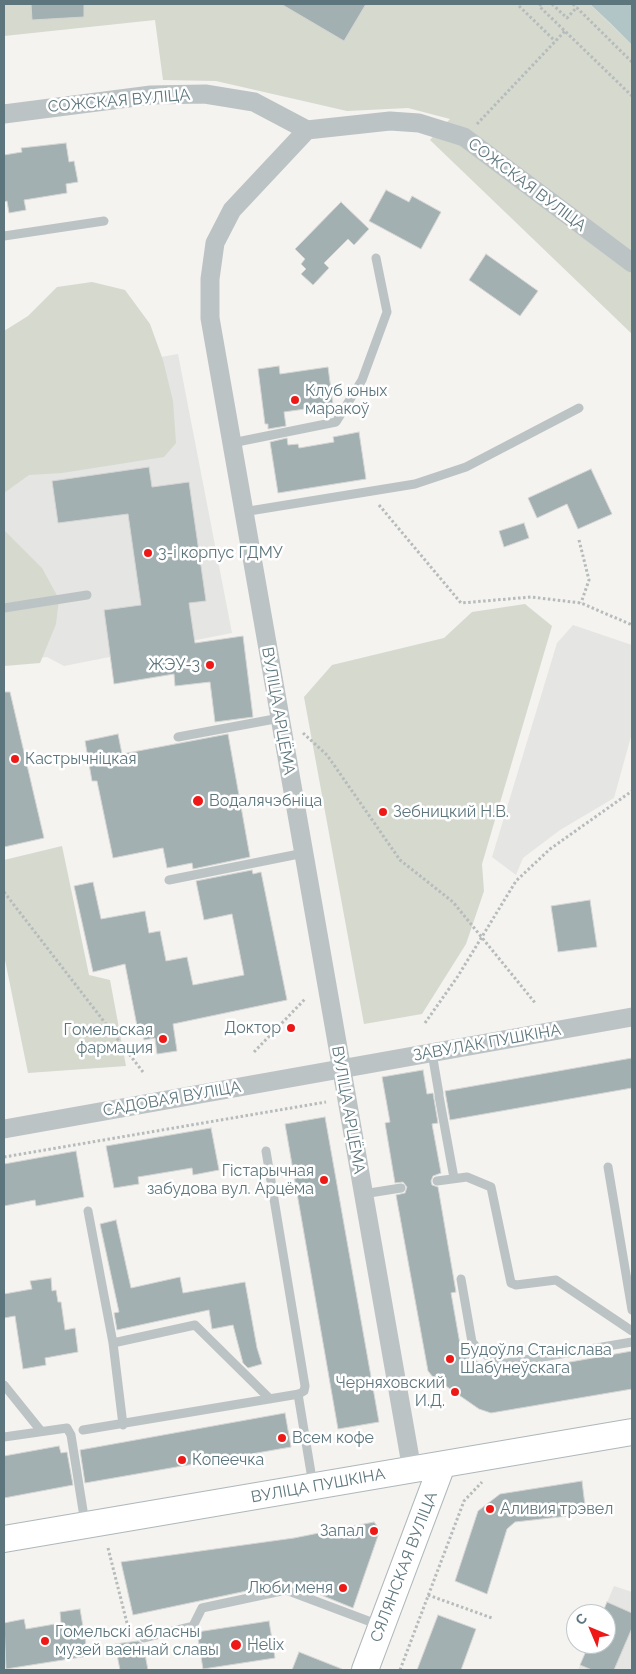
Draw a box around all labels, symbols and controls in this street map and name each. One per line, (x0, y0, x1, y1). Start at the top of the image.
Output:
street label: СОЖСКАЯ ВУЛІЦА (47, 85, 191, 117)
street label: СОЖСКАЯ ВУЛІЦА (464, 134, 590, 236)
place label: Клуб юных маракоў (305, 381, 387, 419)
marker: Клуб юных маракоў (289, 394, 301, 406)
place label: 3-і корпус ГДМУ (158, 543, 283, 563)
marker: 3-і корпус ГДМУ (142, 547, 154, 559)
street label: ВУЛІЦА АРЦЁМА (257, 645, 299, 777)
place label: ЖЭУ-3 (148, 655, 200, 675)
marker: ЖЭУ-3 (204, 659, 216, 671)
place label: Кастрычніцкая (25, 749, 137, 769)
marker: Кастрычніцкая (9, 753, 21, 765)
place label: Водалячэбніца (209, 791, 322, 811)
marker: Водалячэбніца (191, 794, 205, 808)
place label: Зебницкий Н.В. (393, 802, 509, 822)
marker: Зебницкий Н.В. (377, 806, 389, 818)
place label: Доктор (224, 1018, 281, 1038)
place label: Гомельская фармация (64, 1020, 153, 1058)
street label: ЗАВУЛАК ПУШКІНА (412, 1021, 562, 1065)
marker: Доктор (285, 1022, 297, 1034)
marker: Гомельская фармация (157, 1033, 169, 1045)
street label: ВУЛІЦА АРЦЁМА (327, 1044, 369, 1176)
street label: САДОВАЯ ВУЛІЦА (101, 1077, 243, 1121)
place label: Гістарычная забудова вул. Арцёма (147, 1161, 314, 1199)
marker: Гістарычная забудова вул. Арцёма (318, 1174, 330, 1186)
place label: Будоўля Станіслава Шабунеўскага (460, 1340, 612, 1378)
marker: Будоўля Станіслава Шабунеўскага (444, 1353, 456, 1365)
place label: Черняховский И.Д. (336, 1373, 445, 1411)
marker: Черняховский И.Д. (449, 1386, 461, 1398)
place label: Всем кофе (292, 1428, 374, 1448)
marker: Всем кофе (276, 1432, 288, 1444)
place label: Копеечка (192, 1450, 264, 1470)
marker: Копеечка (176, 1454, 188, 1466)
street label: ВУЛІЦА ПУШКІНА (249, 1465, 387, 1507)
street label: СЯЛЯНСКАЯ ВУЛІЦА (366, 1489, 442, 1645)
place label: Аливия трэвел (500, 1499, 613, 1519)
marker: Аливия трэвел (484, 1503, 496, 1515)
place label: Запал (320, 1521, 364, 1541)
marker: Запал (368, 1525, 380, 1537)
place label: Люби меня (247, 1578, 333, 1598)
marker: Люби меня (337, 1582, 349, 1594)
north arrow (566, 1604, 616, 1654)
text: С (572, 1610, 590, 1628)
place label: Гомельскі абласны музей ваеннай славы (55, 1622, 219, 1660)
marker: Гомельскі абласны музей ваеннай славы (39, 1635, 51, 1647)
place label: Helix (247, 1635, 284, 1655)
marker: Helix (229, 1638, 243, 1652)

